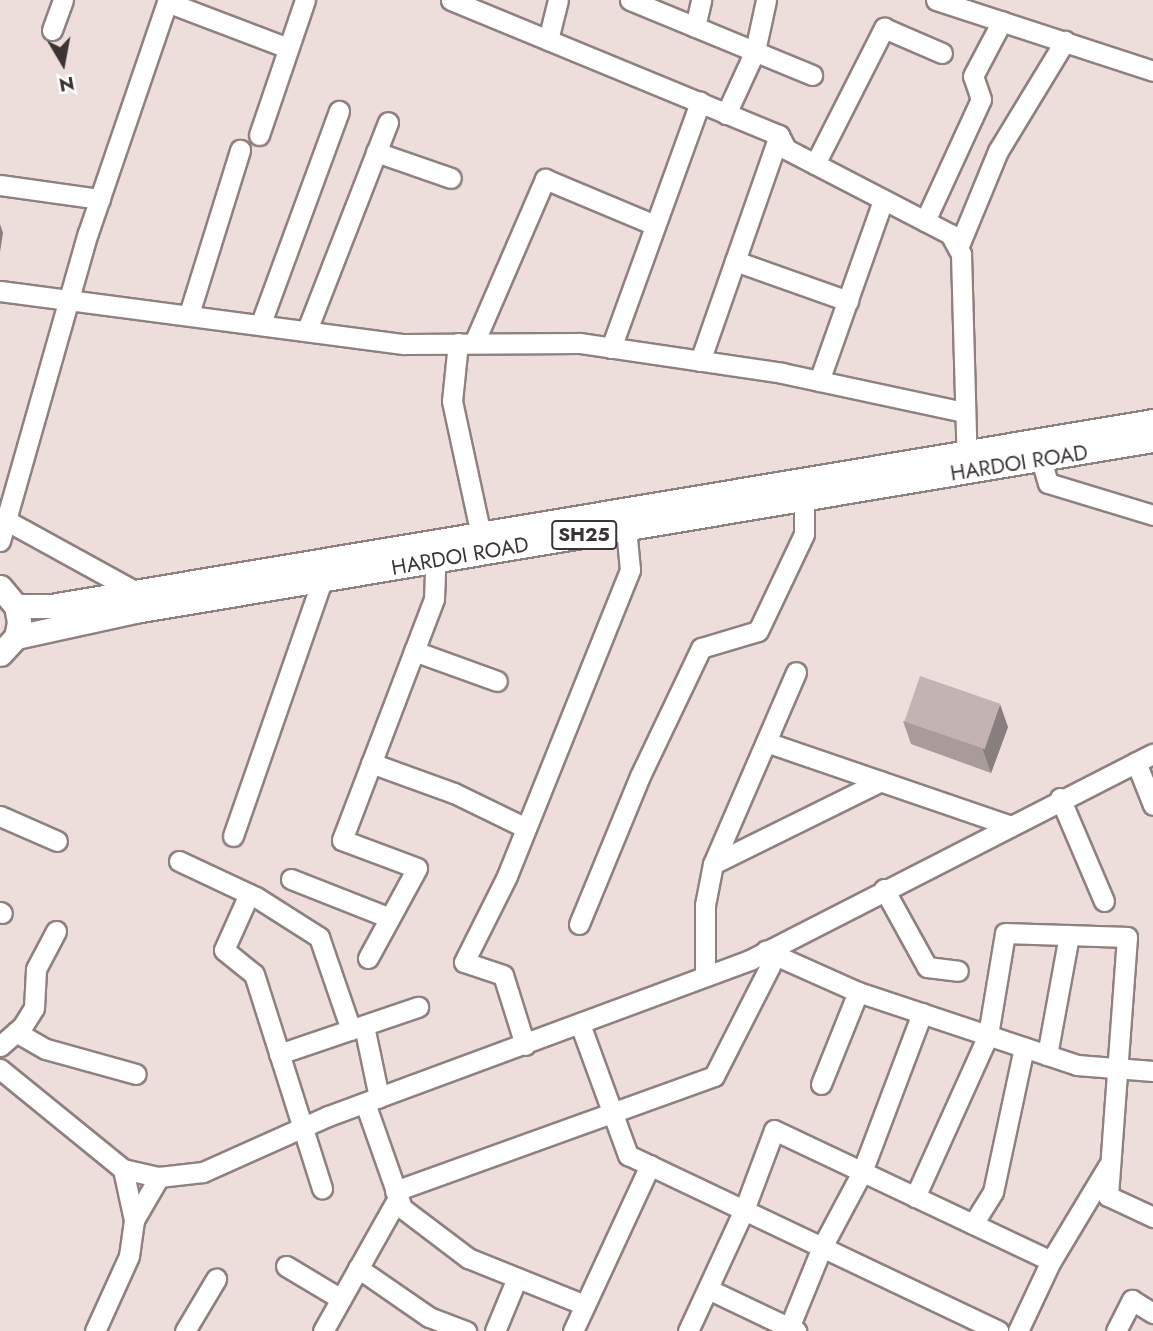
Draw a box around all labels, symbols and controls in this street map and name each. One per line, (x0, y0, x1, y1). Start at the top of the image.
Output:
north arrow (28, 28, 98, 98)
text: N (57, 70, 77, 99)
street label: HARDOI ROAD (948, 440, 1090, 486)
road number: SH25 (551, 520, 617, 550)
street label: HARDOI ROAD (389, 532, 531, 580)

